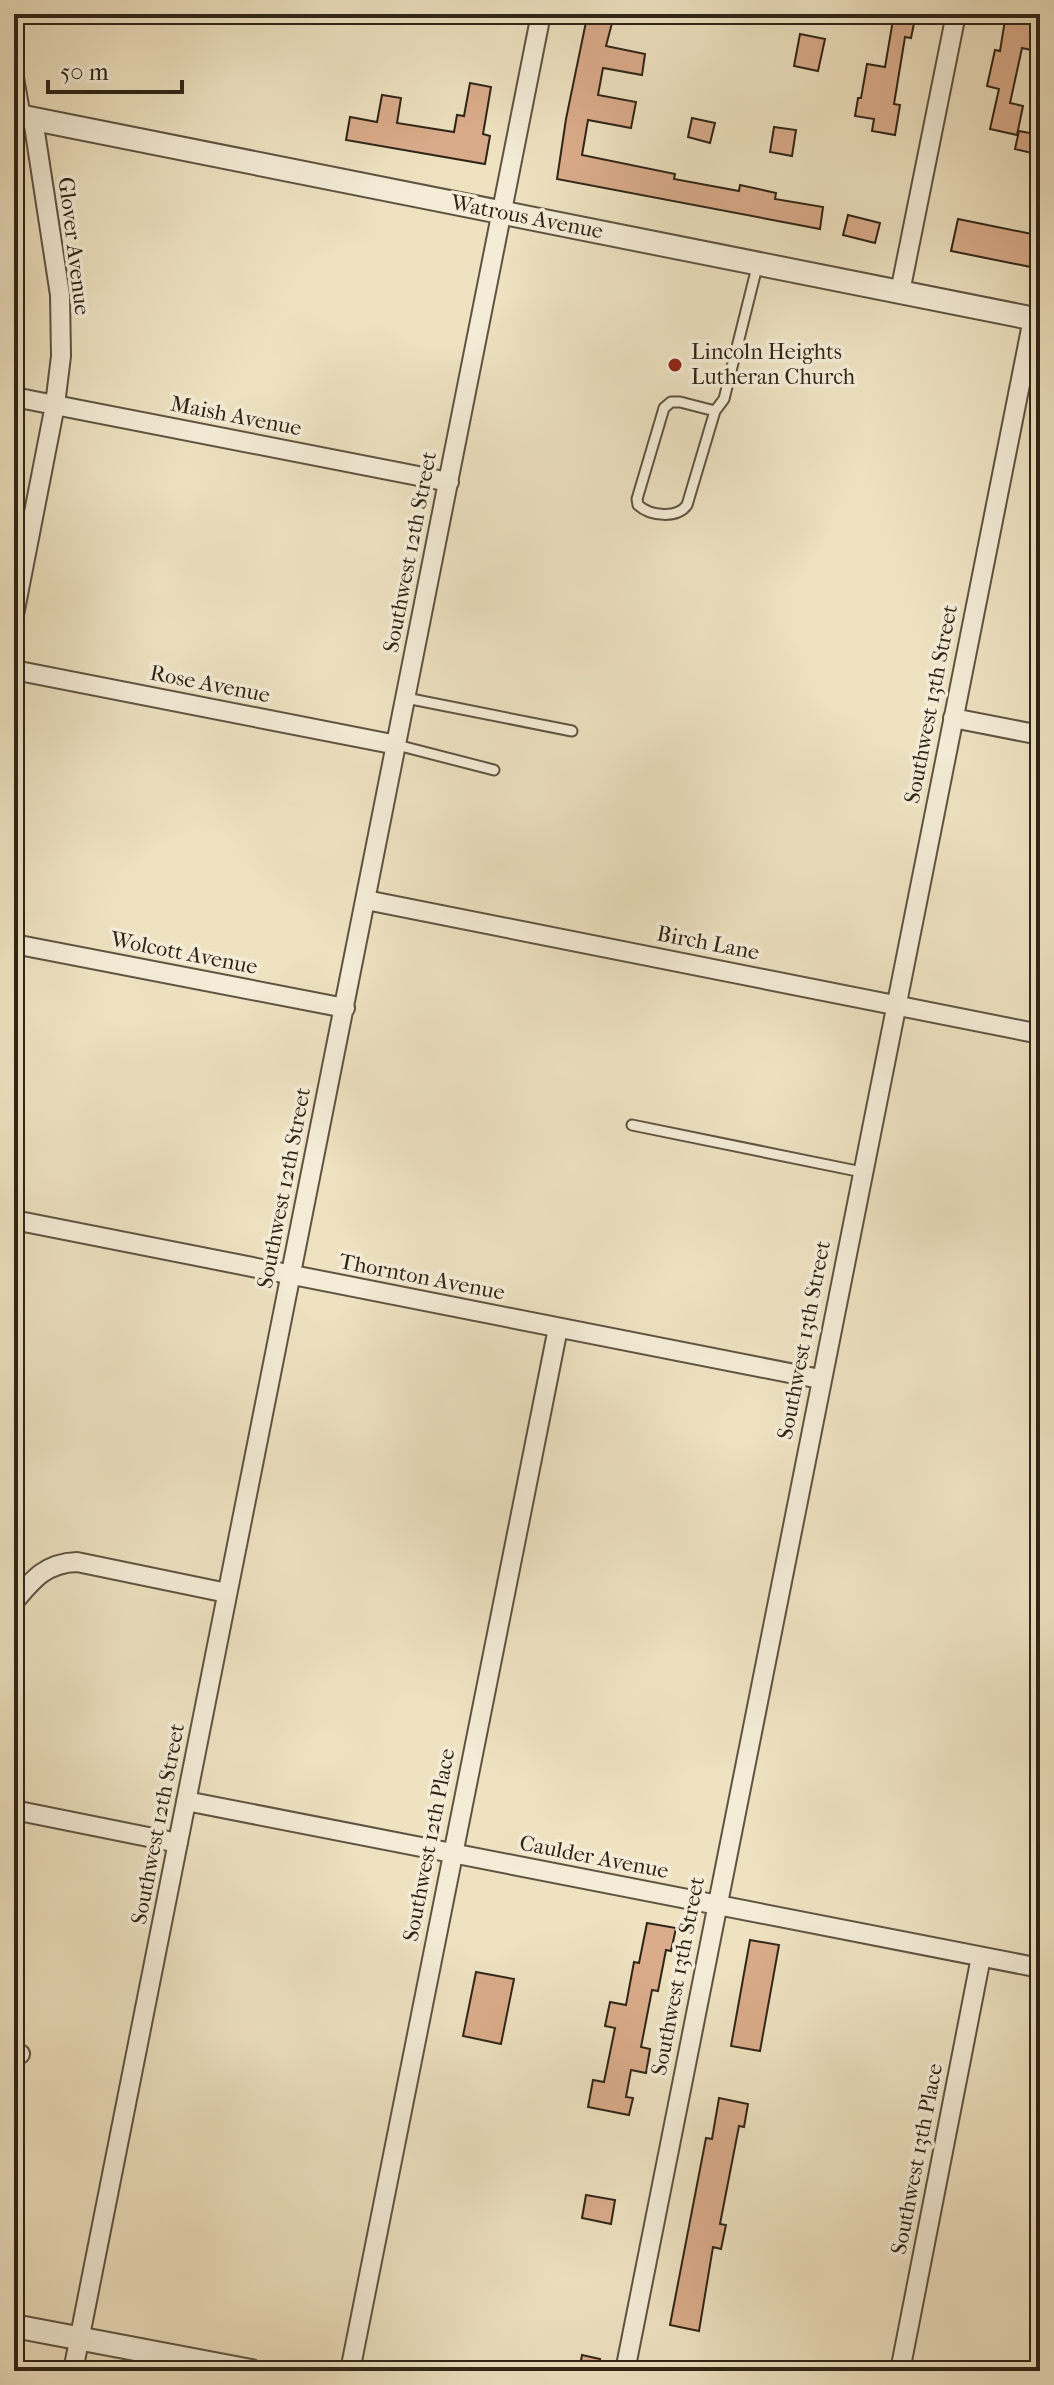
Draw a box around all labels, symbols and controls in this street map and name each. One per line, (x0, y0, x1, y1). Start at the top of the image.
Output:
scale bar (48, 44, 182, 94)
text: 50 m (60, 58, 109, 86)
street label: Glover Avenue (53, 176, 95, 317)
street label: Watrous Avenue (448, 189, 605, 245)
place label: Lincoln Heights Lutheran Church (691, 339, 856, 390)
marker: Lincoln Heights Lutheran Church (666, 356, 684, 374)
street label: Maish Avenue (168, 391, 304, 441)
street label: Southwest 12th Street (378, 449, 442, 655)
street label: Southwest 13th Street (899, 602, 963, 806)
street label: Rose Avenue (148, 660, 272, 708)
street label: Birch Lane (655, 920, 762, 966)
street label: Wolcott Avenue (107, 926, 260, 980)
street label: Southwest 12th Street (252, 1085, 316, 1291)
street label: Southwest 13th Street (772, 1238, 836, 1442)
street label: Thornton Avenue (337, 1248, 507, 1306)
street label: Southwest 12th Street (126, 1721, 190, 1927)
street label: Southwest 12th Place (398, 1746, 460, 1944)
street label: Caulder Avenue (517, 1830, 671, 1884)
street label: Southwest 13th Street (646, 1874, 710, 2078)
street label: Southwest 13th Place (886, 2061, 948, 2257)

